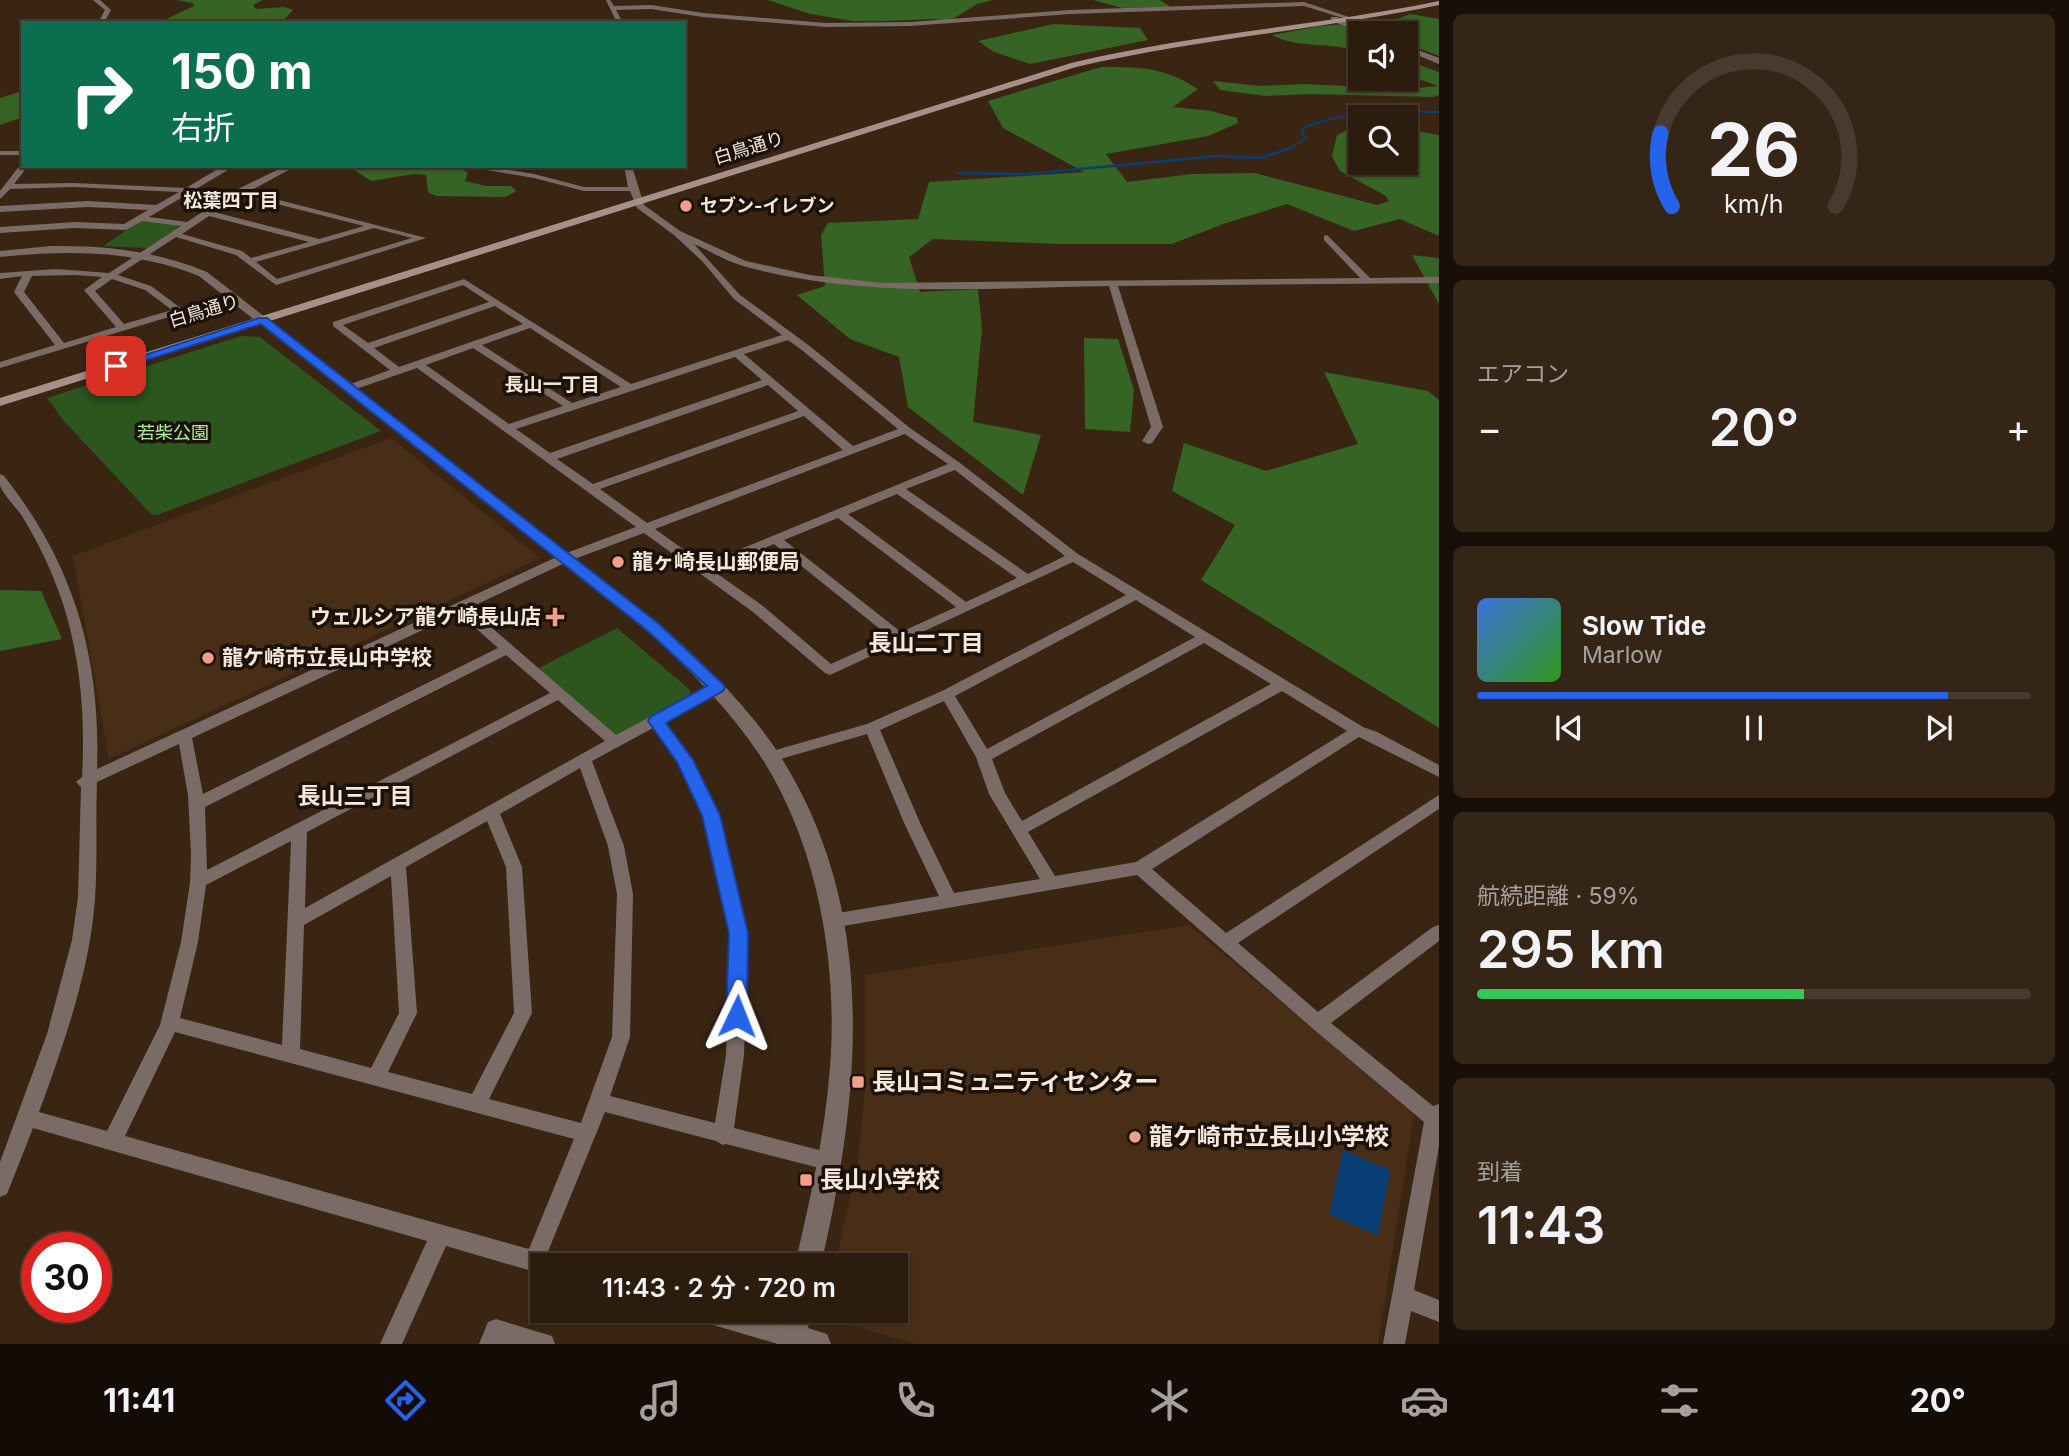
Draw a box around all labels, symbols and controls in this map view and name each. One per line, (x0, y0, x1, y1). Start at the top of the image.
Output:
map controls (1348, 21, 1418, 175)
button: sound (1348, 21, 1418, 91)
text: 150 m (171, 42, 313, 101)
icon: right (56, 49, 147, 140)
button: search (1348, 105, 1418, 175)
text: 26 (1707, 105, 1801, 194)
text: 右折 (171, 108, 235, 147)
street label: 白鳥通り (711, 127, 786, 168)
district label: 松葉四丁目 (183, 189, 279, 212)
text: km/h (1724, 189, 1784, 219)
place label: セブン-イレブン (700, 195, 834, 216)
marker: セブン-イレブン (678, 198, 694, 214)
street label: 白鳥通り (166, 290, 241, 331)
pin (86, 336, 146, 396)
icon: arrive (97, 347, 135, 385)
text: エアコン (1477, 360, 1569, 388)
district label: 長山一丁目 (504, 373, 600, 396)
text: 20° (1709, 396, 1799, 459)
text: − (1477, 405, 1502, 451)
text: + (2006, 405, 2031, 451)
park label: 若柴公園 (137, 422, 209, 443)
place label: 龍ヶ崎長山郵便局 (632, 549, 800, 574)
marker: 龍ヶ崎長山郵便局 (610, 554, 626, 570)
place label: ウェルシア龍ケ崎長山店 (310, 604, 541, 629)
marker: ウェルシア龍ケ崎長山店 (547, 609, 563, 625)
text: Slow Tide (1582, 610, 1706, 641)
district label: 長山二丁目 (869, 629, 984, 657)
text: Marlow (1582, 641, 1662, 669)
place label: 龍ケ崎市立長山中学校 (222, 645, 432, 670)
marker: 龍ケ崎市立長山中学校 (200, 650, 216, 666)
icon: previous (1550, 709, 1588, 747)
icon: pause (1735, 709, 1773, 747)
icon: next (1920, 709, 1958, 747)
district label: 長山三丁目 (298, 782, 413, 810)
text: 航続距離 · 59% (1477, 882, 1639, 910)
text: 295 km (1477, 918, 1665, 981)
position arrow (700, 979, 774, 1053)
place label: 長山コミュニティセンター (872, 1067, 1159, 1096)
marker: 長山コミュニティセンター (850, 1074, 866, 1090)
place label: 龍ケ崎市立長山小学校 (1149, 1122, 1389, 1151)
marker: 龍ケ崎市立長山小学校 (1127, 1129, 1143, 1145)
text: 到着 (1477, 1158, 1523, 1186)
place label: 長山小学校 (820, 1165, 940, 1194)
marker: 長山小学校 (798, 1172, 814, 1188)
text: 11:43 (1477, 1194, 1605, 1257)
speed limit sign: 30 (21, 1232, 112, 1323)
text: 11:43 · 2 分 · 720 m (602, 1272, 836, 1303)
icon: directions (381, 1376, 430, 1425)
icon: music (636, 1376, 685, 1425)
icon: phone (891, 1376, 940, 1425)
icon: climate (1145, 1376, 1194, 1425)
icon: car (1400, 1376, 1449, 1425)
icon: filters (1655, 1376, 1704, 1425)
text: 11:41 (103, 1381, 175, 1420)
text: 20° (1910, 1381, 1966, 1420)

